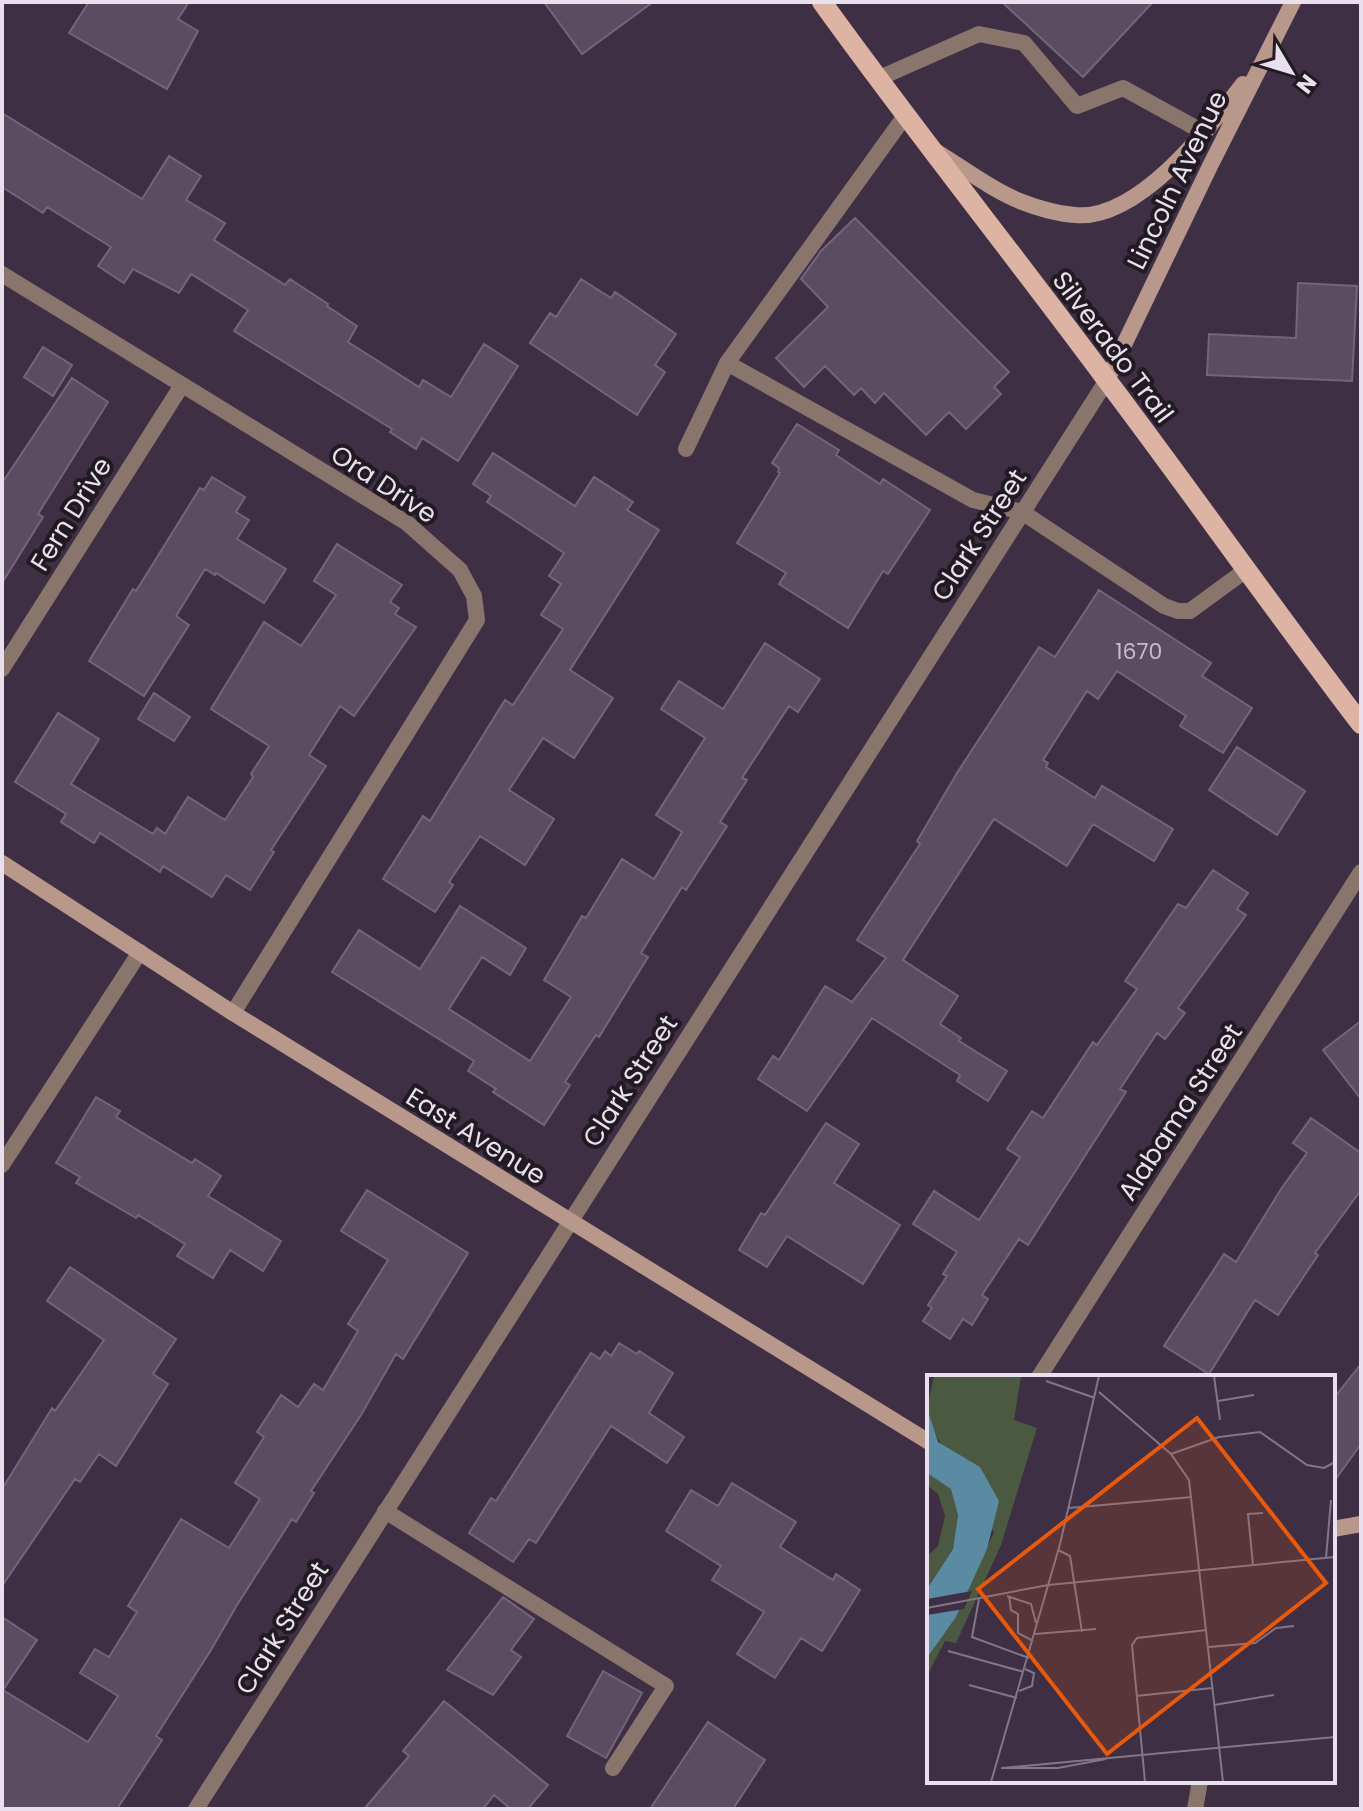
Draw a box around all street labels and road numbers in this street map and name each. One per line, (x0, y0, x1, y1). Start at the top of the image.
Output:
street label: Lincoln Avenue (1118, 85, 1236, 275)
street label: Silverado Trail (1044, 264, 1182, 430)
street label: Ora Drive (324, 436, 444, 532)
street label: Fern Drive (22, 450, 120, 578)
street label: Clark Street (923, 462, 1035, 608)
street label: Clark Street (574, 1008, 686, 1154)
street label: Alabama Street (1109, 1017, 1251, 1207)
street label: East Avenue (399, 1079, 553, 1193)
street label: Clark Street (227, 1555, 337, 1701)

